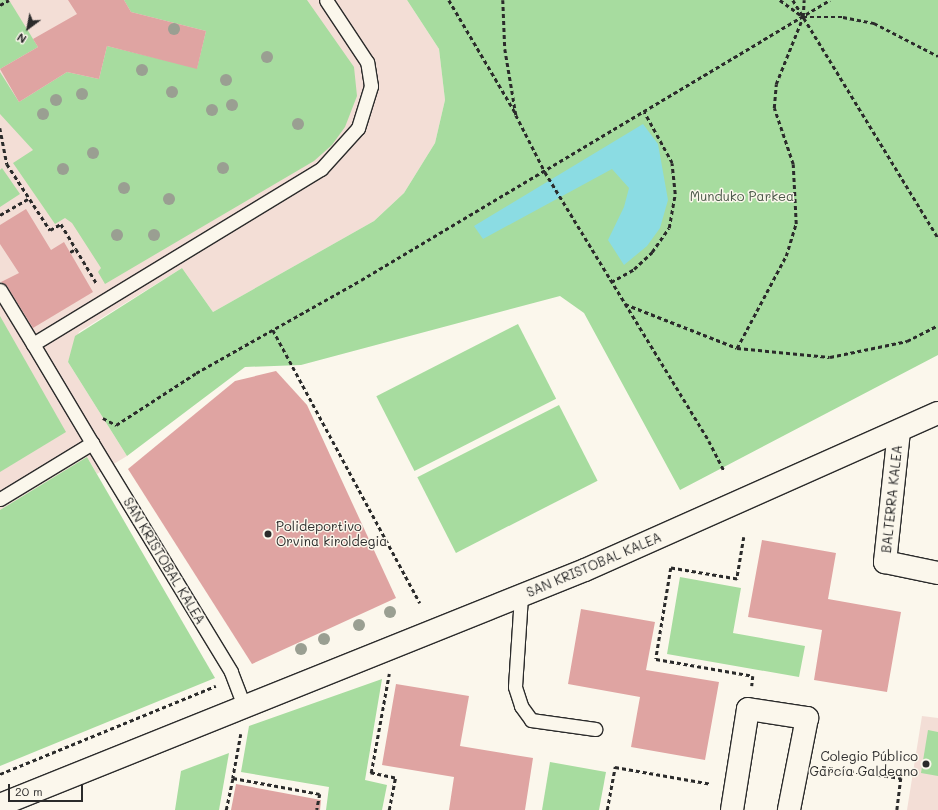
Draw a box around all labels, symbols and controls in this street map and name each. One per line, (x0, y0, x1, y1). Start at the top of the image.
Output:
north arrow (8, 8, 48, 48)
text: N (14, 30, 29, 47)
park label: Munduko Parkea (690, 188, 794, 204)
street label: BALTERRA KALEA (879, 444, 905, 554)
street label: SAN KRISTOBAL KALEA (120, 495, 208, 627)
place label: Polideportivo Orvina kiroldegia (276, 519, 387, 550)
marker: Polideportivo Orvina kiroldegia (263, 529, 273, 539)
street label: SAN KRISTOBAL KALEA (524, 529, 664, 601)
place label: Colegio Público García Galdeano (809, 749, 918, 780)
marker: Colegio Público García Galdeano (921, 759, 931, 769)
scale bar (10, 776, 85, 802)
text: 20 m (15, 783, 43, 799)

